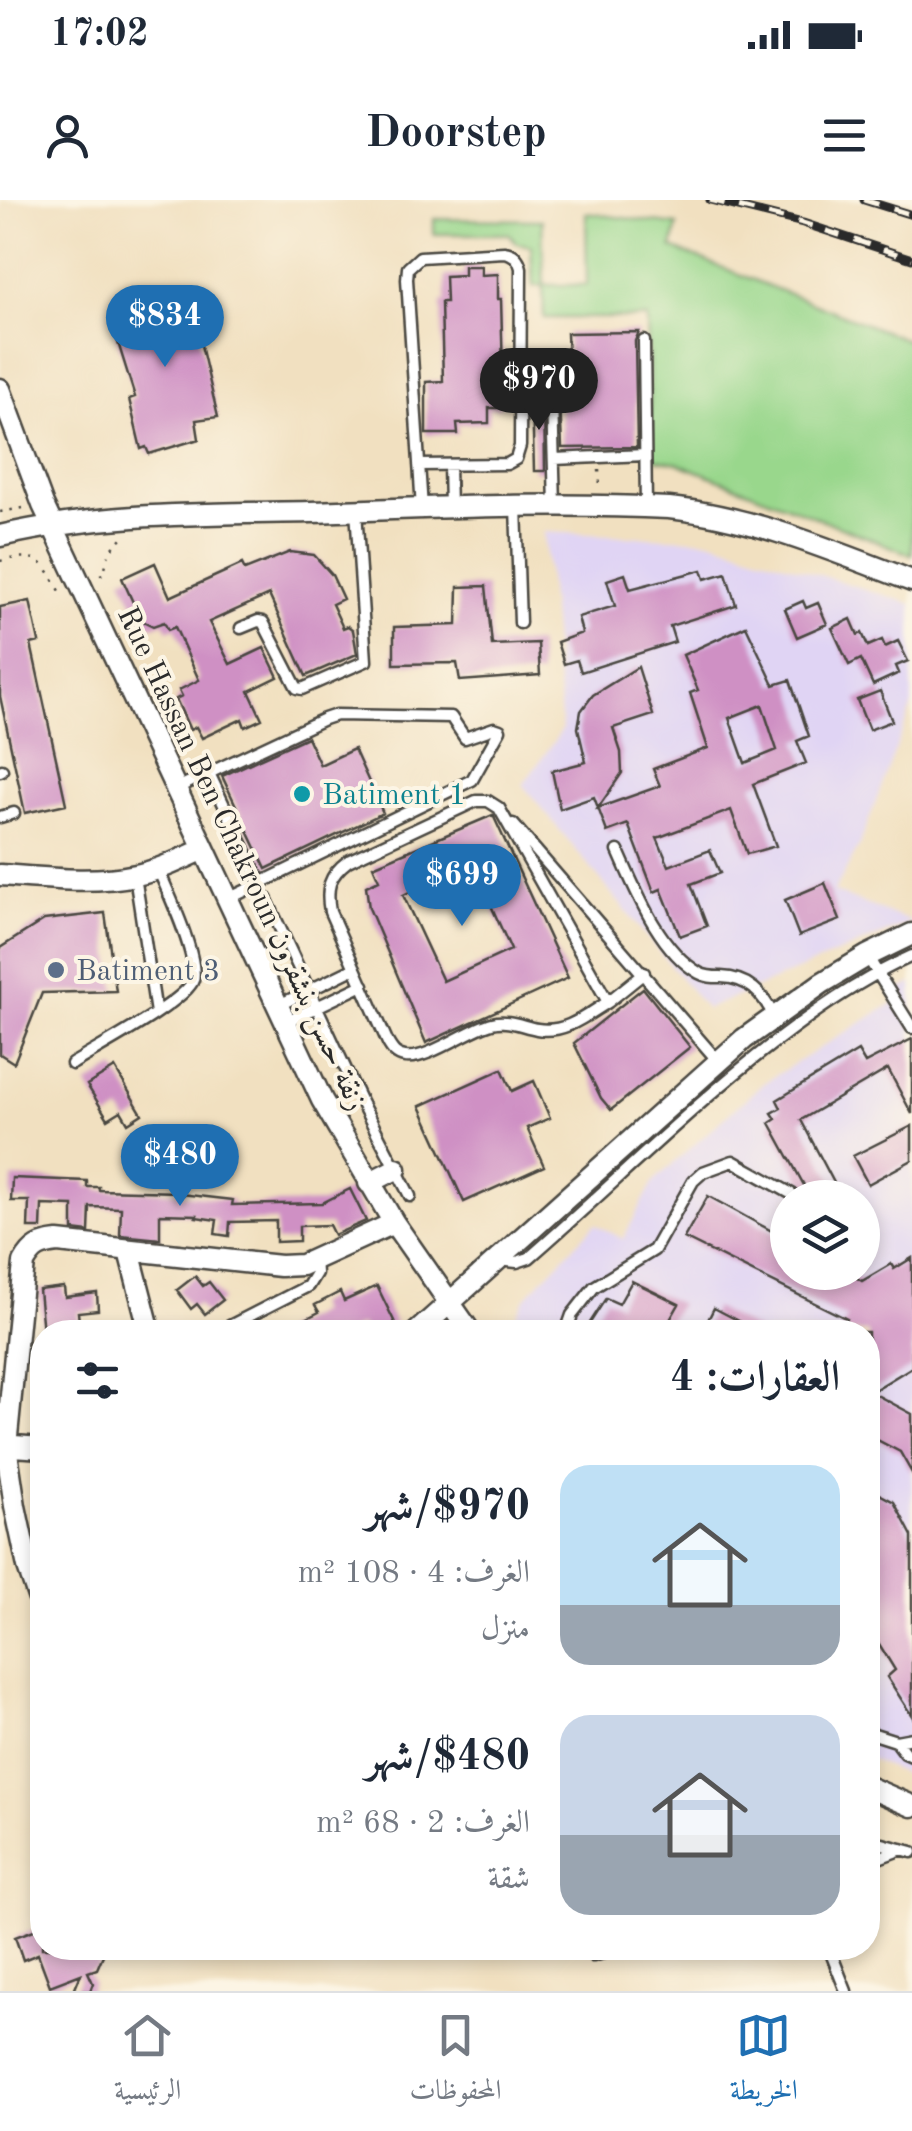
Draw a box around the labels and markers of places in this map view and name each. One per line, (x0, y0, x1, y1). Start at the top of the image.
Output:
pin: $834 (106, 285, 224, 370)
pin: $970 (480, 348, 598, 433)
place label: Batiment 1 (322, 781, 466, 811)
marker: Batiment 1 (291, 783, 313, 805)
pin: $699 (403, 844, 521, 929)
place label: Batiment 3 (76, 957, 220, 987)
marker: Batiment 3 (45, 959, 67, 981)
pin: $480 (121, 1124, 239, 1209)

